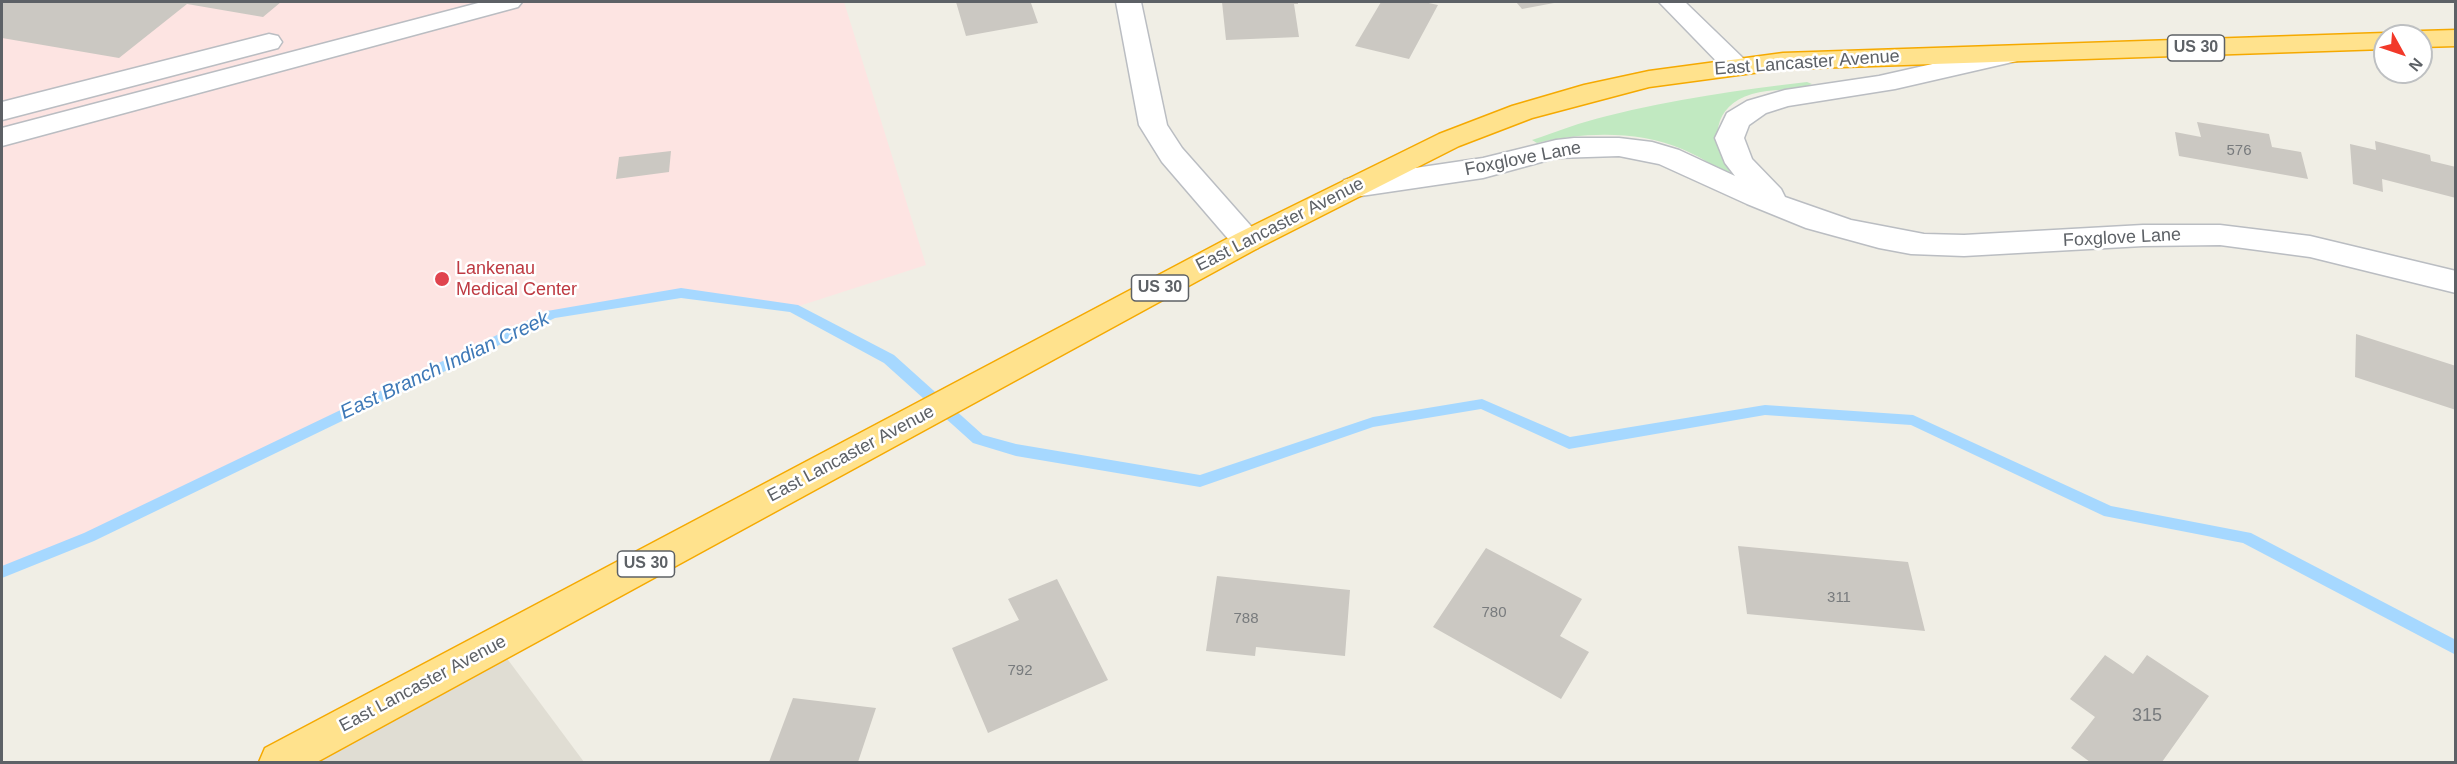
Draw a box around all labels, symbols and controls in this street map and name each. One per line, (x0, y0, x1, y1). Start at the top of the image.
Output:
north arrow (2373, 24, 2433, 84)
road number: US 30 (2168, 35, 2224, 61)
street label: East Lancaster Avenue (1714, 46, 1900, 80)
text: N (2405, 55, 2426, 74)
street label: Foxglove Lane (1463, 137, 1583, 181)
house number: 576 (2226, 142, 2252, 160)
street label: East Lancaster Avenue (1192, 173, 1368, 277)
street label: Foxglove Lane (2062, 224, 2182, 252)
place label: Lankenau Medical Center (456, 258, 577, 300)
marker: Lankenau Medical Center (433, 270, 451, 288)
road number: US 30 (1132, 275, 1188, 301)
water label: East Branch Indian Creek (337, 307, 553, 425)
street label: East Lancaster Avenue (764, 401, 938, 507)
road number: US 30 (618, 551, 674, 577)
house number: 311 (1827, 589, 1851, 607)
house number: 780 (1481, 604, 1507, 622)
house number: 788 (1233, 610, 1259, 628)
street label: East Lancaster Avenue (336, 631, 510, 737)
house number: 792 (1007, 662, 1033, 680)
house number: 315 (2132, 705, 2162, 727)

